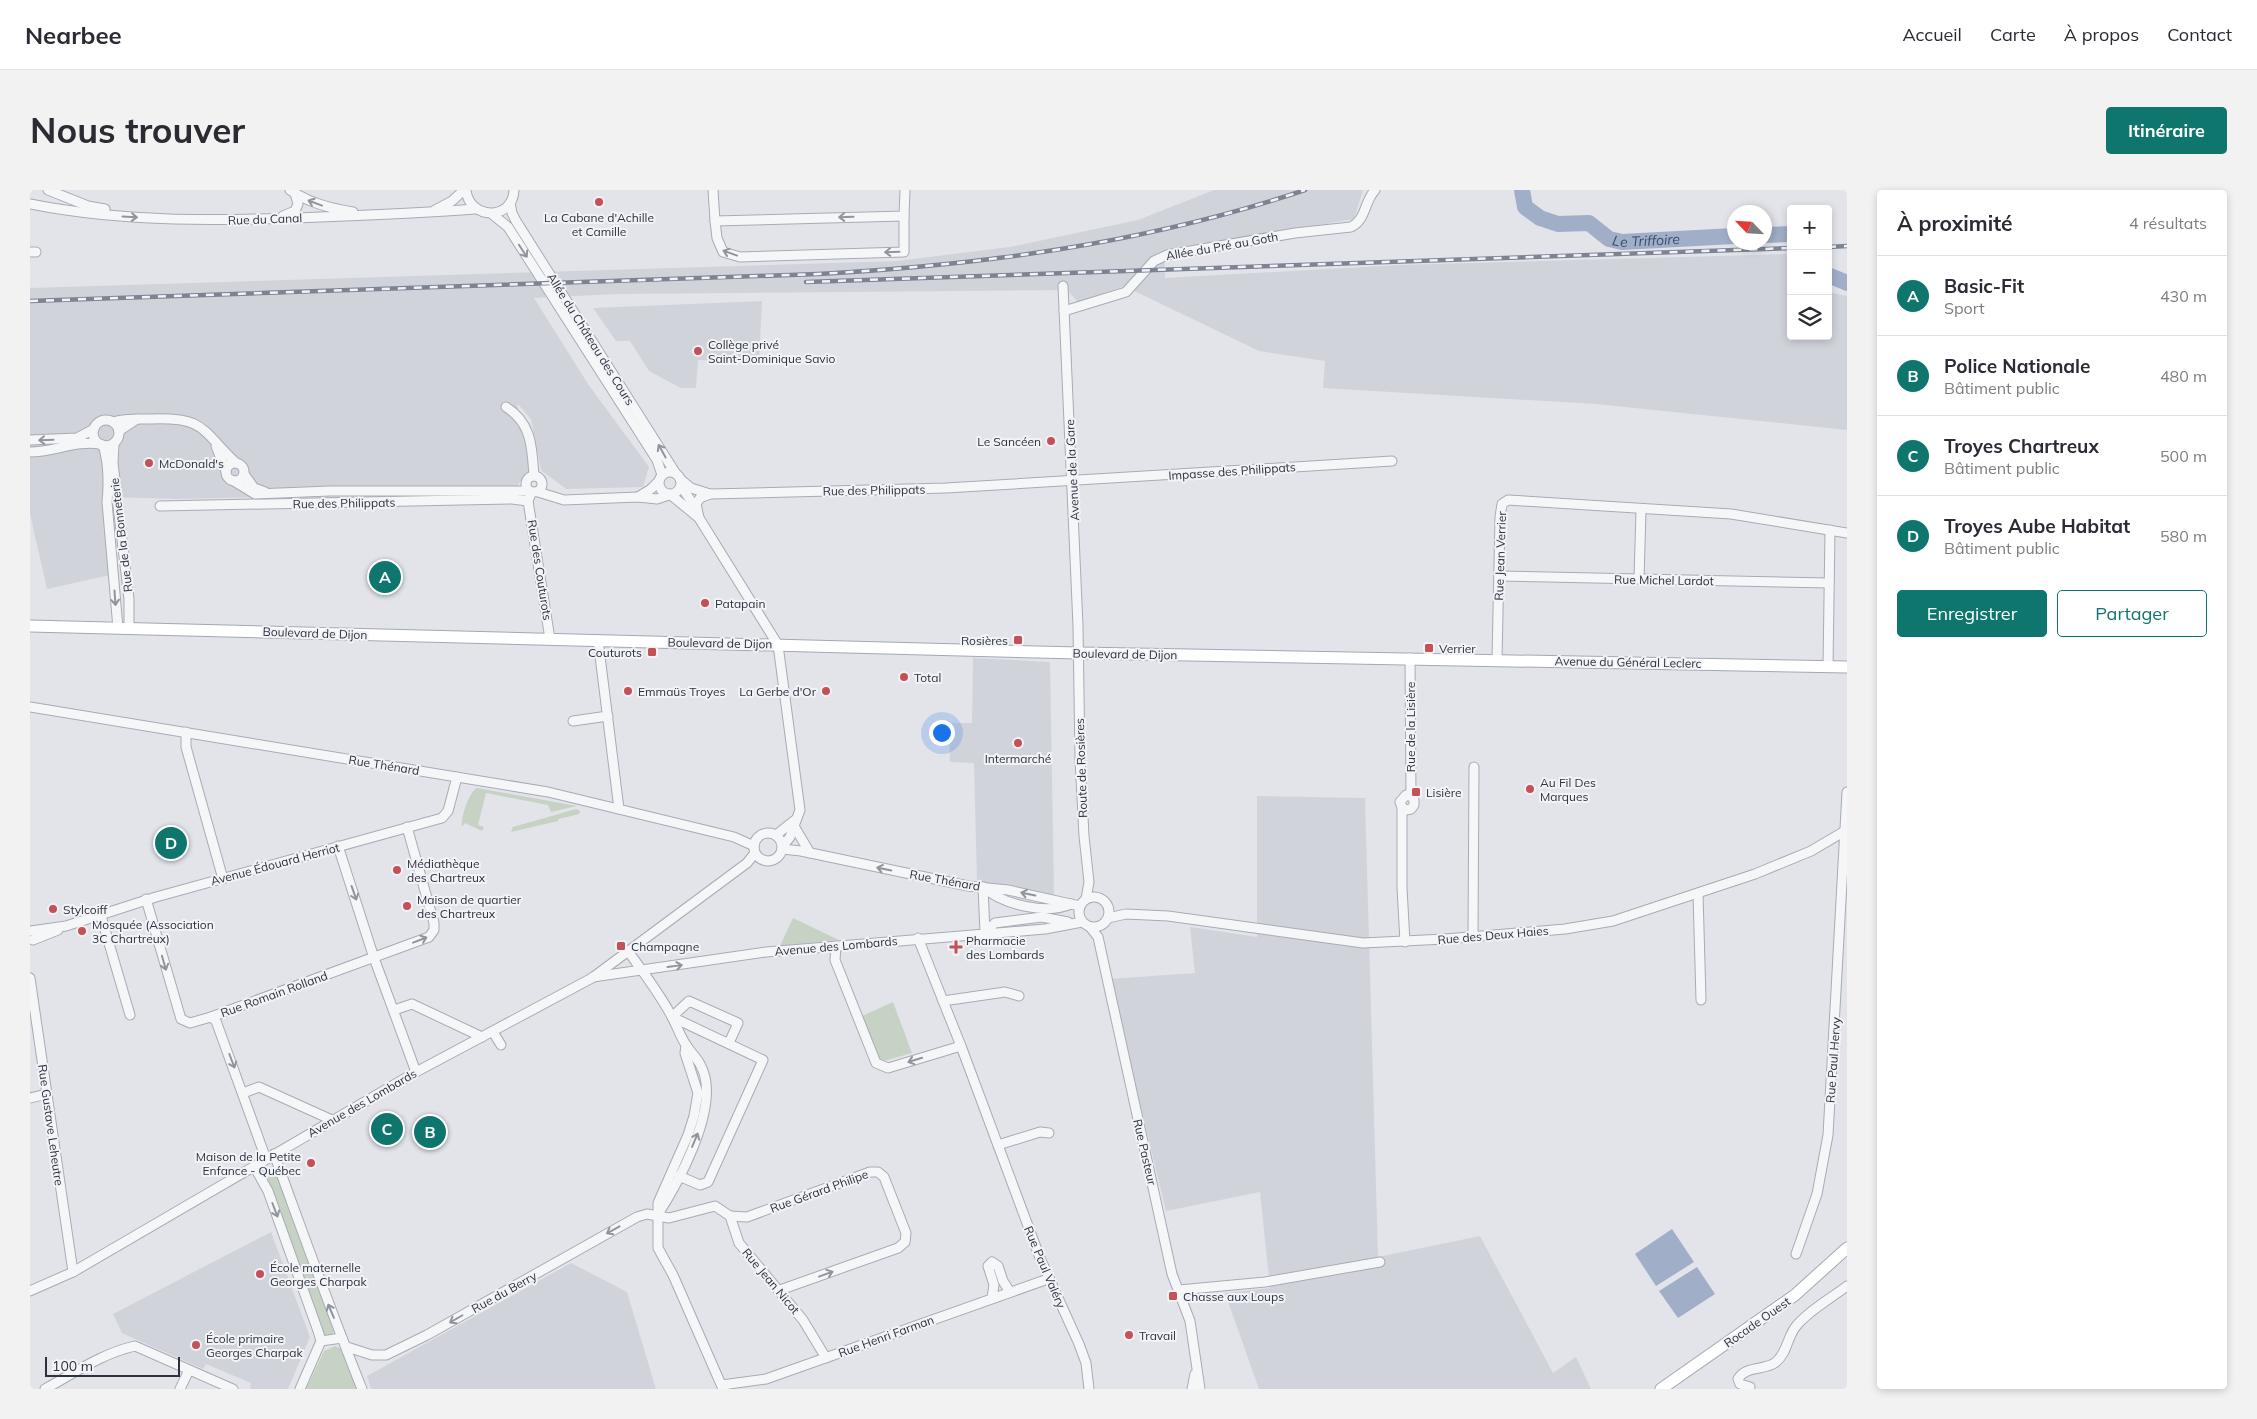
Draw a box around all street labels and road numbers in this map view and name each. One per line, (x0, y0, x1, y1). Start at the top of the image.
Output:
street label: Rue du Canal (228, 210, 302, 228)
street label: Allée du Pré au Goth (1165, 229, 1279, 263)
street label: Allée du Château des Cours (544, 270, 638, 408)
street label: Avenue de la Gare (1062, 419, 1082, 521)
street label: Impasse des Philippats (1168, 459, 1296, 483)
street label: Rue de la Bonneterie (107, 477, 135, 593)
street label: Rue des Philippats (822, 482, 926, 498)
street label: Rue des Philippats (292, 495, 396, 511)
street label: Rue Jean Verrier (1491, 510, 1509, 601)
street label: Rue des Couturots (525, 519, 555, 621)
street label: Rue Michel Lardot (1614, 572, 1714, 588)
street label: Boulevard de Dijon (262, 624, 368, 642)
street label: Boulevard de Dijon (668, 635, 772, 651)
street label: Boulevard de Dijon (1073, 646, 1177, 662)
street label: Avenue du Général Leclerc (1554, 653, 1702, 671)
street label: Rue de la Lisière (1403, 682, 1418, 772)
street label: Route de Rosières (1072, 718, 1090, 818)
street label: Rue Thénard (348, 752, 420, 778)
street label: Avenue Édouard Herriot (209, 840, 341, 888)
street label: Rue Thénard (909, 866, 981, 894)
street label: Rue des Deux Haies (1437, 923, 1549, 947)
street label: Avenue des Lombards (774, 933, 898, 959)
street label: Rue Romain Rolland (218, 968, 330, 1020)
street label: Rue Paul Hervy (1823, 1016, 1844, 1103)
street label: Rue Gustave Leheutre (35, 1063, 67, 1187)
street label: Avenue des Lombards (305, 1066, 419, 1140)
street label: Rue Pasteur (1130, 1117, 1160, 1187)
street label: Rue Gérard Philipe (768, 1166, 870, 1216)
street label: Rue Paul Valéry (1021, 1224, 1069, 1311)
street label: Rue Jean Nicot (739, 1245, 803, 1317)
street label: Rue du Berry (469, 1268, 540, 1316)
street label: Rocade Ouest (1721, 1294, 1793, 1350)
street label: Rue Henri Farman (836, 1312, 936, 1360)

